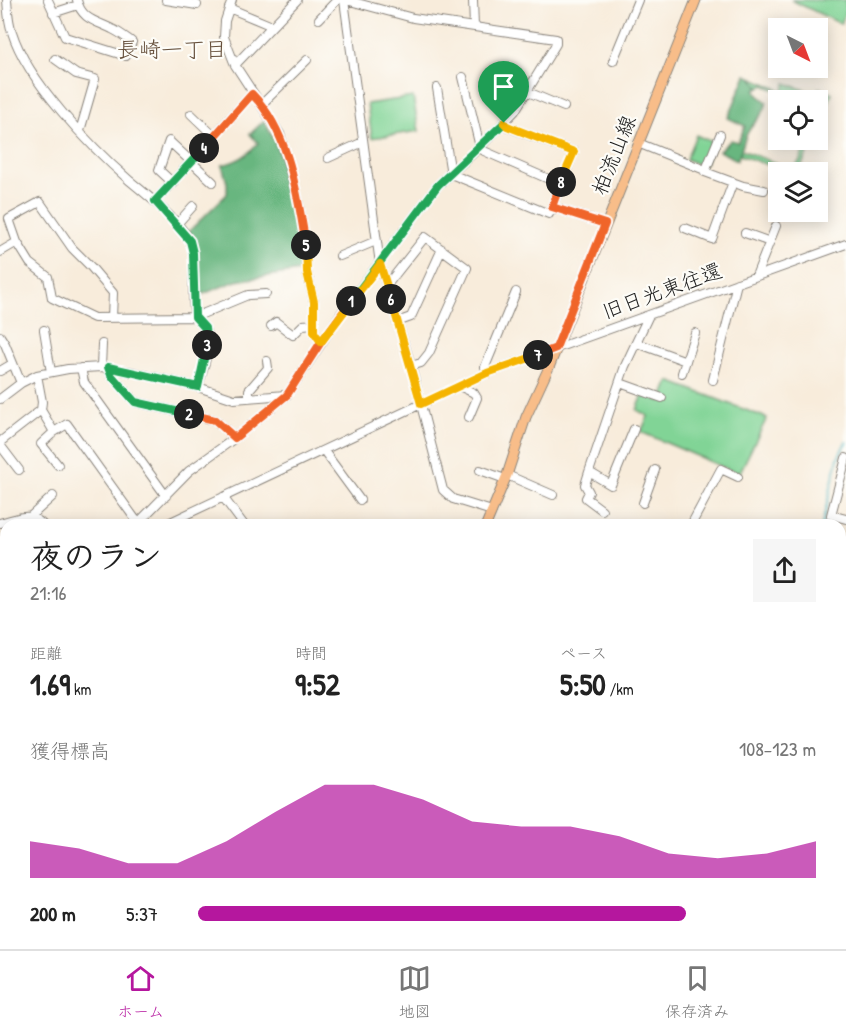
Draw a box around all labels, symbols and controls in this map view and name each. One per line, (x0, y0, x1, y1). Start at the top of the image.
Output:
north arrow (768, 18, 828, 78)
map controls (768, 18, 828, 222)
district label: 長崎一丁目 (117, 34, 227, 64)
pin (478, 61, 529, 123)
icon: arrive (487, 70, 520, 103)
button: locate (768, 90, 828, 150)
street label: 柏流山線 (584, 110, 643, 199)
pin: 4 (189, 133, 219, 163)
text: 4 (201, 137, 207, 159)
button: layers (768, 162, 828, 222)
pin: 8 (546, 167, 576, 197)
text: 8 (558, 171, 564, 193)
pin: 5 (291, 230, 321, 260)
text: 5 (303, 234, 309, 256)
street label: 旧日光東往還 (598, 255, 726, 326)
pin: 6 (376, 284, 406, 314)
pin: 1 (336, 286, 366, 316)
text: 6 (388, 288, 394, 310)
text: 1 (348, 290, 354, 312)
pin: 3 (192, 330, 222, 360)
text: 3 (203, 334, 211, 356)
pin: 7 (523, 340, 553, 370)
text: 7 (534, 344, 542, 366)
pin: 2 (174, 399, 204, 429)
text: 2 (185, 403, 193, 425)
text: 夜のラン (30, 534, 162, 578)
button: share (753, 539, 816, 602)
text: 21:16 (30, 579, 67, 606)
text: 距離 (30, 642, 62, 664)
text: 時間 (295, 642, 327, 664)
text: ペース (560, 642, 607, 664)
text: 1.69 (30, 664, 70, 704)
text: 9:52 (295, 664, 340, 704)
text: 5:50 (560, 664, 606, 704)
text: km (70, 678, 92, 700)
text: /km (606, 678, 634, 700)
text: 108–123 m (739, 735, 816, 762)
text: 獲得標高 (30, 737, 110, 764)
text: 200 m (30, 900, 75, 927)
text: 5:37 (126, 900, 158, 927)
tab: ホーム (117, 962, 164, 1022)
tab: 地図 (398, 962, 431, 1022)
tab: 保存済み (665, 962, 729, 1022)

